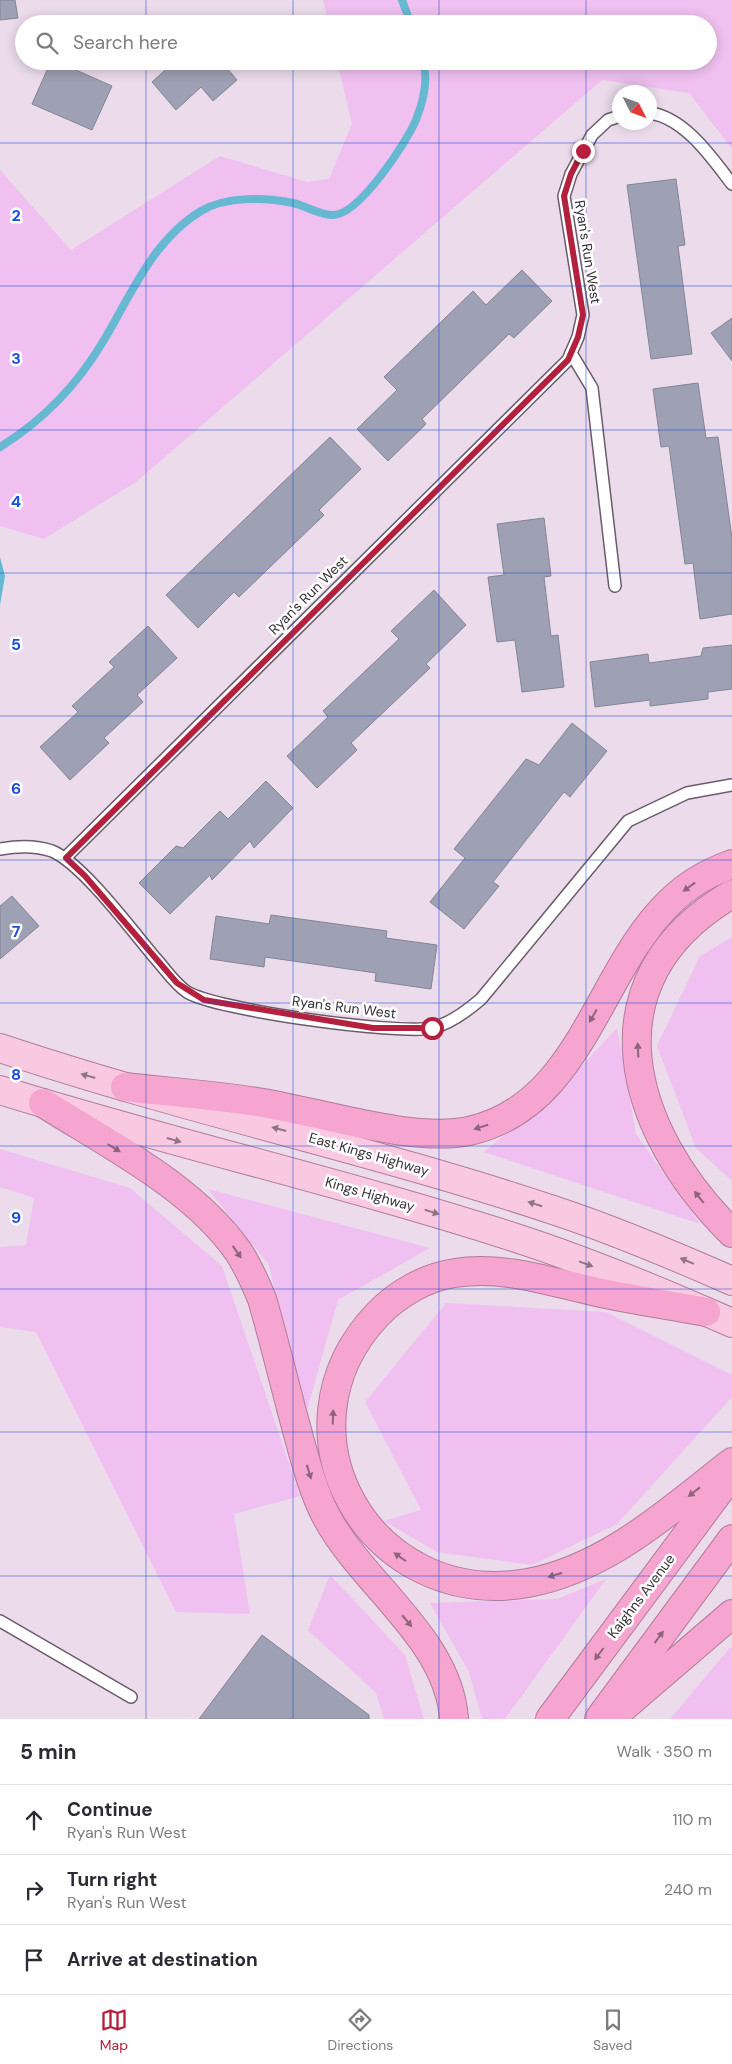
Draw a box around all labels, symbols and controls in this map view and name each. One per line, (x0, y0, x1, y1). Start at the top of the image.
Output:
search box (15, 15, 717, 70)
icon: search (33, 29, 61, 57)
text: Search here (73, 30, 178, 55)
north arrow (612, 85, 657, 130)
route end (572, 140, 595, 163)
street label: Ryan's Run West (571, 199, 605, 305)
text: 2 (11, 205, 21, 226)
text: 3 (11, 348, 21, 369)
text: 4 (11, 491, 21, 512)
street label: Ryan's Run West (265, 552, 351, 638)
text: 5 (11, 634, 21, 655)
text: 6 (11, 778, 21, 799)
one-way arrow (682, 882, 696, 892)
text: 7 (12, 921, 21, 942)
street label: Ryan's Run West (291, 992, 397, 1022)
one-way arrow (589, 1008, 597, 1023)
route start (421, 1017, 444, 1040)
one-way arrow (634, 1042, 642, 1058)
text: 8 (11, 1064, 21, 1085)
one-way arrow (81, 1071, 96, 1079)
one-way arrow (474, 1124, 489, 1131)
one-way arrow (271, 1125, 286, 1133)
street label: East Kings Highway (307, 1128, 431, 1180)
one-way arrow (167, 1136, 182, 1144)
one-way arrow (107, 1143, 120, 1153)
street label: Kings Highway (323, 1173, 417, 1215)
one-way arrow (694, 1191, 705, 1204)
one-way arrow (528, 1200, 543, 1208)
text: 9 (11, 1207, 21, 1228)
one-way arrow (424, 1209, 439, 1217)
one-way arrow (232, 1245, 242, 1259)
one-way arrow (680, 1257, 694, 1265)
one-way arrow (579, 1260, 594, 1268)
one-way arrow (329, 1408, 337, 1424)
one-way arrow (305, 1465, 313, 1480)
one-way arrow (688, 1486, 701, 1497)
street label: Kaighns Avenue (603, 1550, 679, 1642)
one-way arrow (393, 1552, 407, 1561)
one-way arrow (548, 1572, 563, 1579)
one-way arrow (401, 1614, 412, 1627)
one-way arrow (654, 1631, 664, 1644)
one-way arrow (594, 1647, 604, 1661)
text: 5 min (20, 1738, 76, 1766)
text: Walk · 350 m (617, 1741, 712, 1762)
text: Continue (67, 1797, 153, 1822)
icon: ahead (20, 1806, 48, 1834)
text: 110 m (673, 1809, 712, 1830)
text: Ryan's Run West (67, 1822, 187, 1843)
text: Turn right (67, 1867, 157, 1892)
icon: right (20, 1876, 48, 1904)
text: 240 m (664, 1879, 712, 1900)
text: Ryan's Run West (67, 1892, 187, 1913)
icon: arrive (20, 1946, 48, 1974)
text: Arrive at destination (67, 1947, 258, 1972)
tab: Map (100, 2006, 128, 2054)
tab: Directions (328, 2006, 393, 2054)
tab: Saved (593, 2006, 632, 2054)

